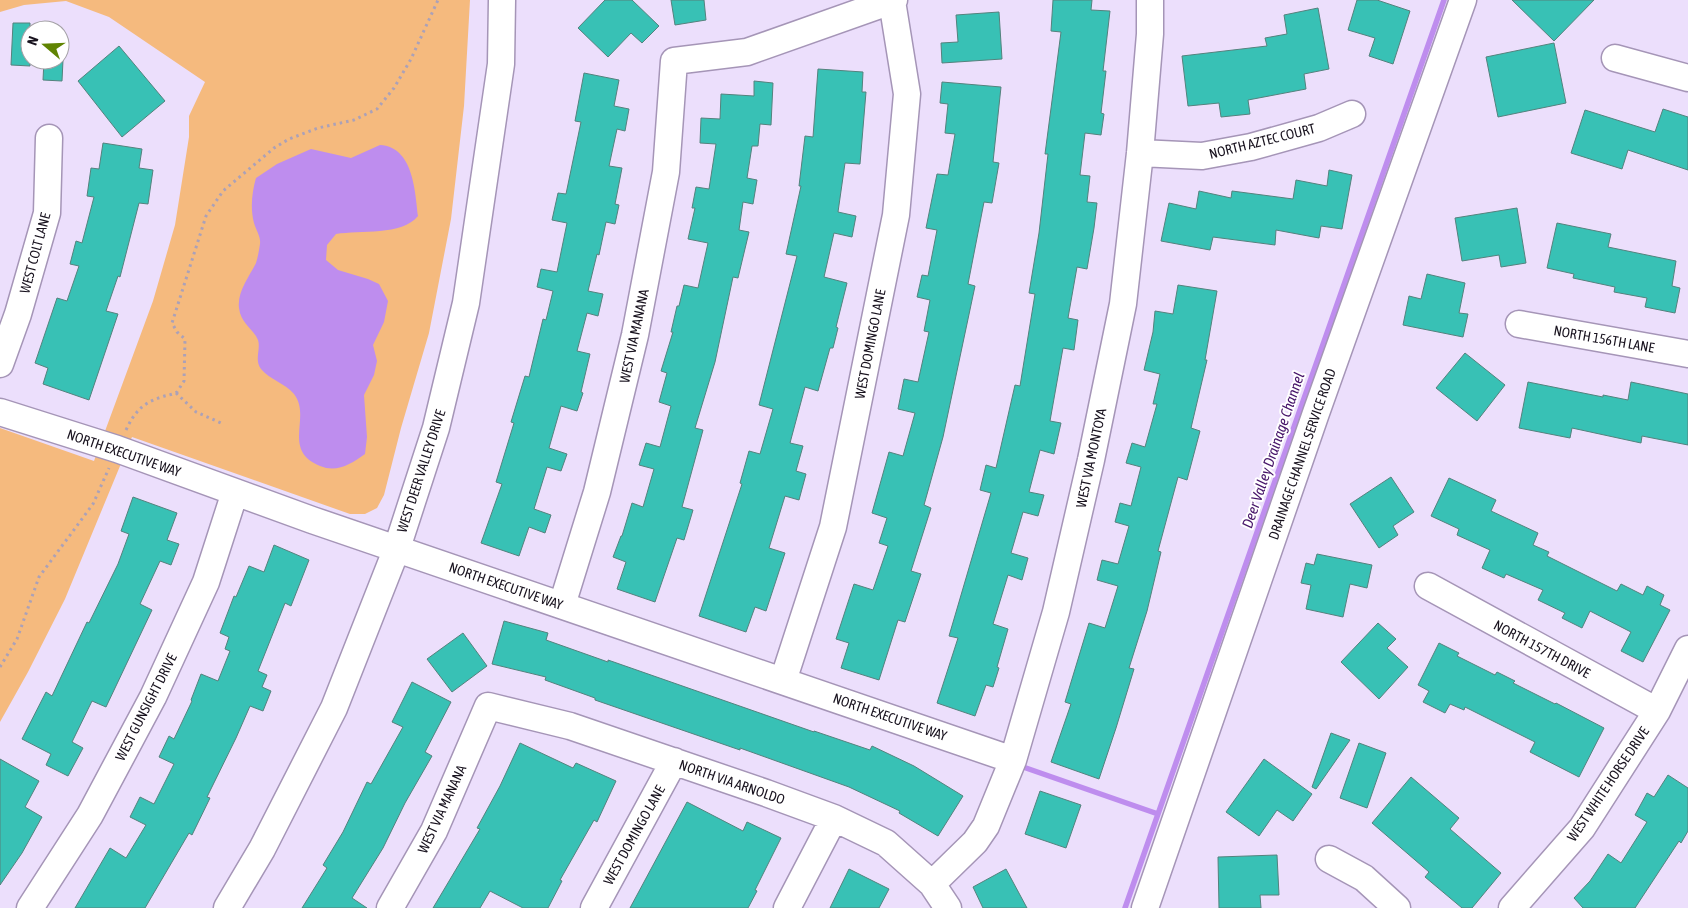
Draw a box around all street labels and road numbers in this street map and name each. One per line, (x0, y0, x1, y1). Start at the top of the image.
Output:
street label: NORTH AZTEC COURT (1207, 120, 1317, 162)
street label: WEST COLT LANE (17, 211, 53, 295)
street label: WEST VIA MANANA (616, 287, 652, 384)
street label: WEST DOMINGO LANE (852, 288, 888, 400)
street label: NORTH 156TH LANE (1552, 322, 1656, 356)
street label: DRAINAGE CHANNEL SERVICE ROAD (1265, 366, 1339, 542)
street label: WEST DEER VALLEY DRIVE (394, 407, 448, 535)
street label: WEST VIA MONTOYA (1073, 407, 1109, 509)
street label: NORTH EXECUTIVE WAY (65, 426, 184, 480)
street label: NORTH EXECUTIVE WAY (447, 559, 566, 613)
street label: NORTH 157TH DRIVE (1491, 617, 1593, 681)
street label: WEST GUNSIGHT DRIVE (112, 651, 180, 763)
street label: NORTH EXECUTIVE WAY (831, 690, 950, 744)
street label: WEST WHITE HORSE DRIVE (1564, 724, 1652, 844)
street label: NORTH VIA ARNOLDO (677, 756, 787, 808)
street label: WEST VIA MANANA (415, 762, 470, 856)
street label: WEST DOMINGO LANE (600, 782, 668, 888)

